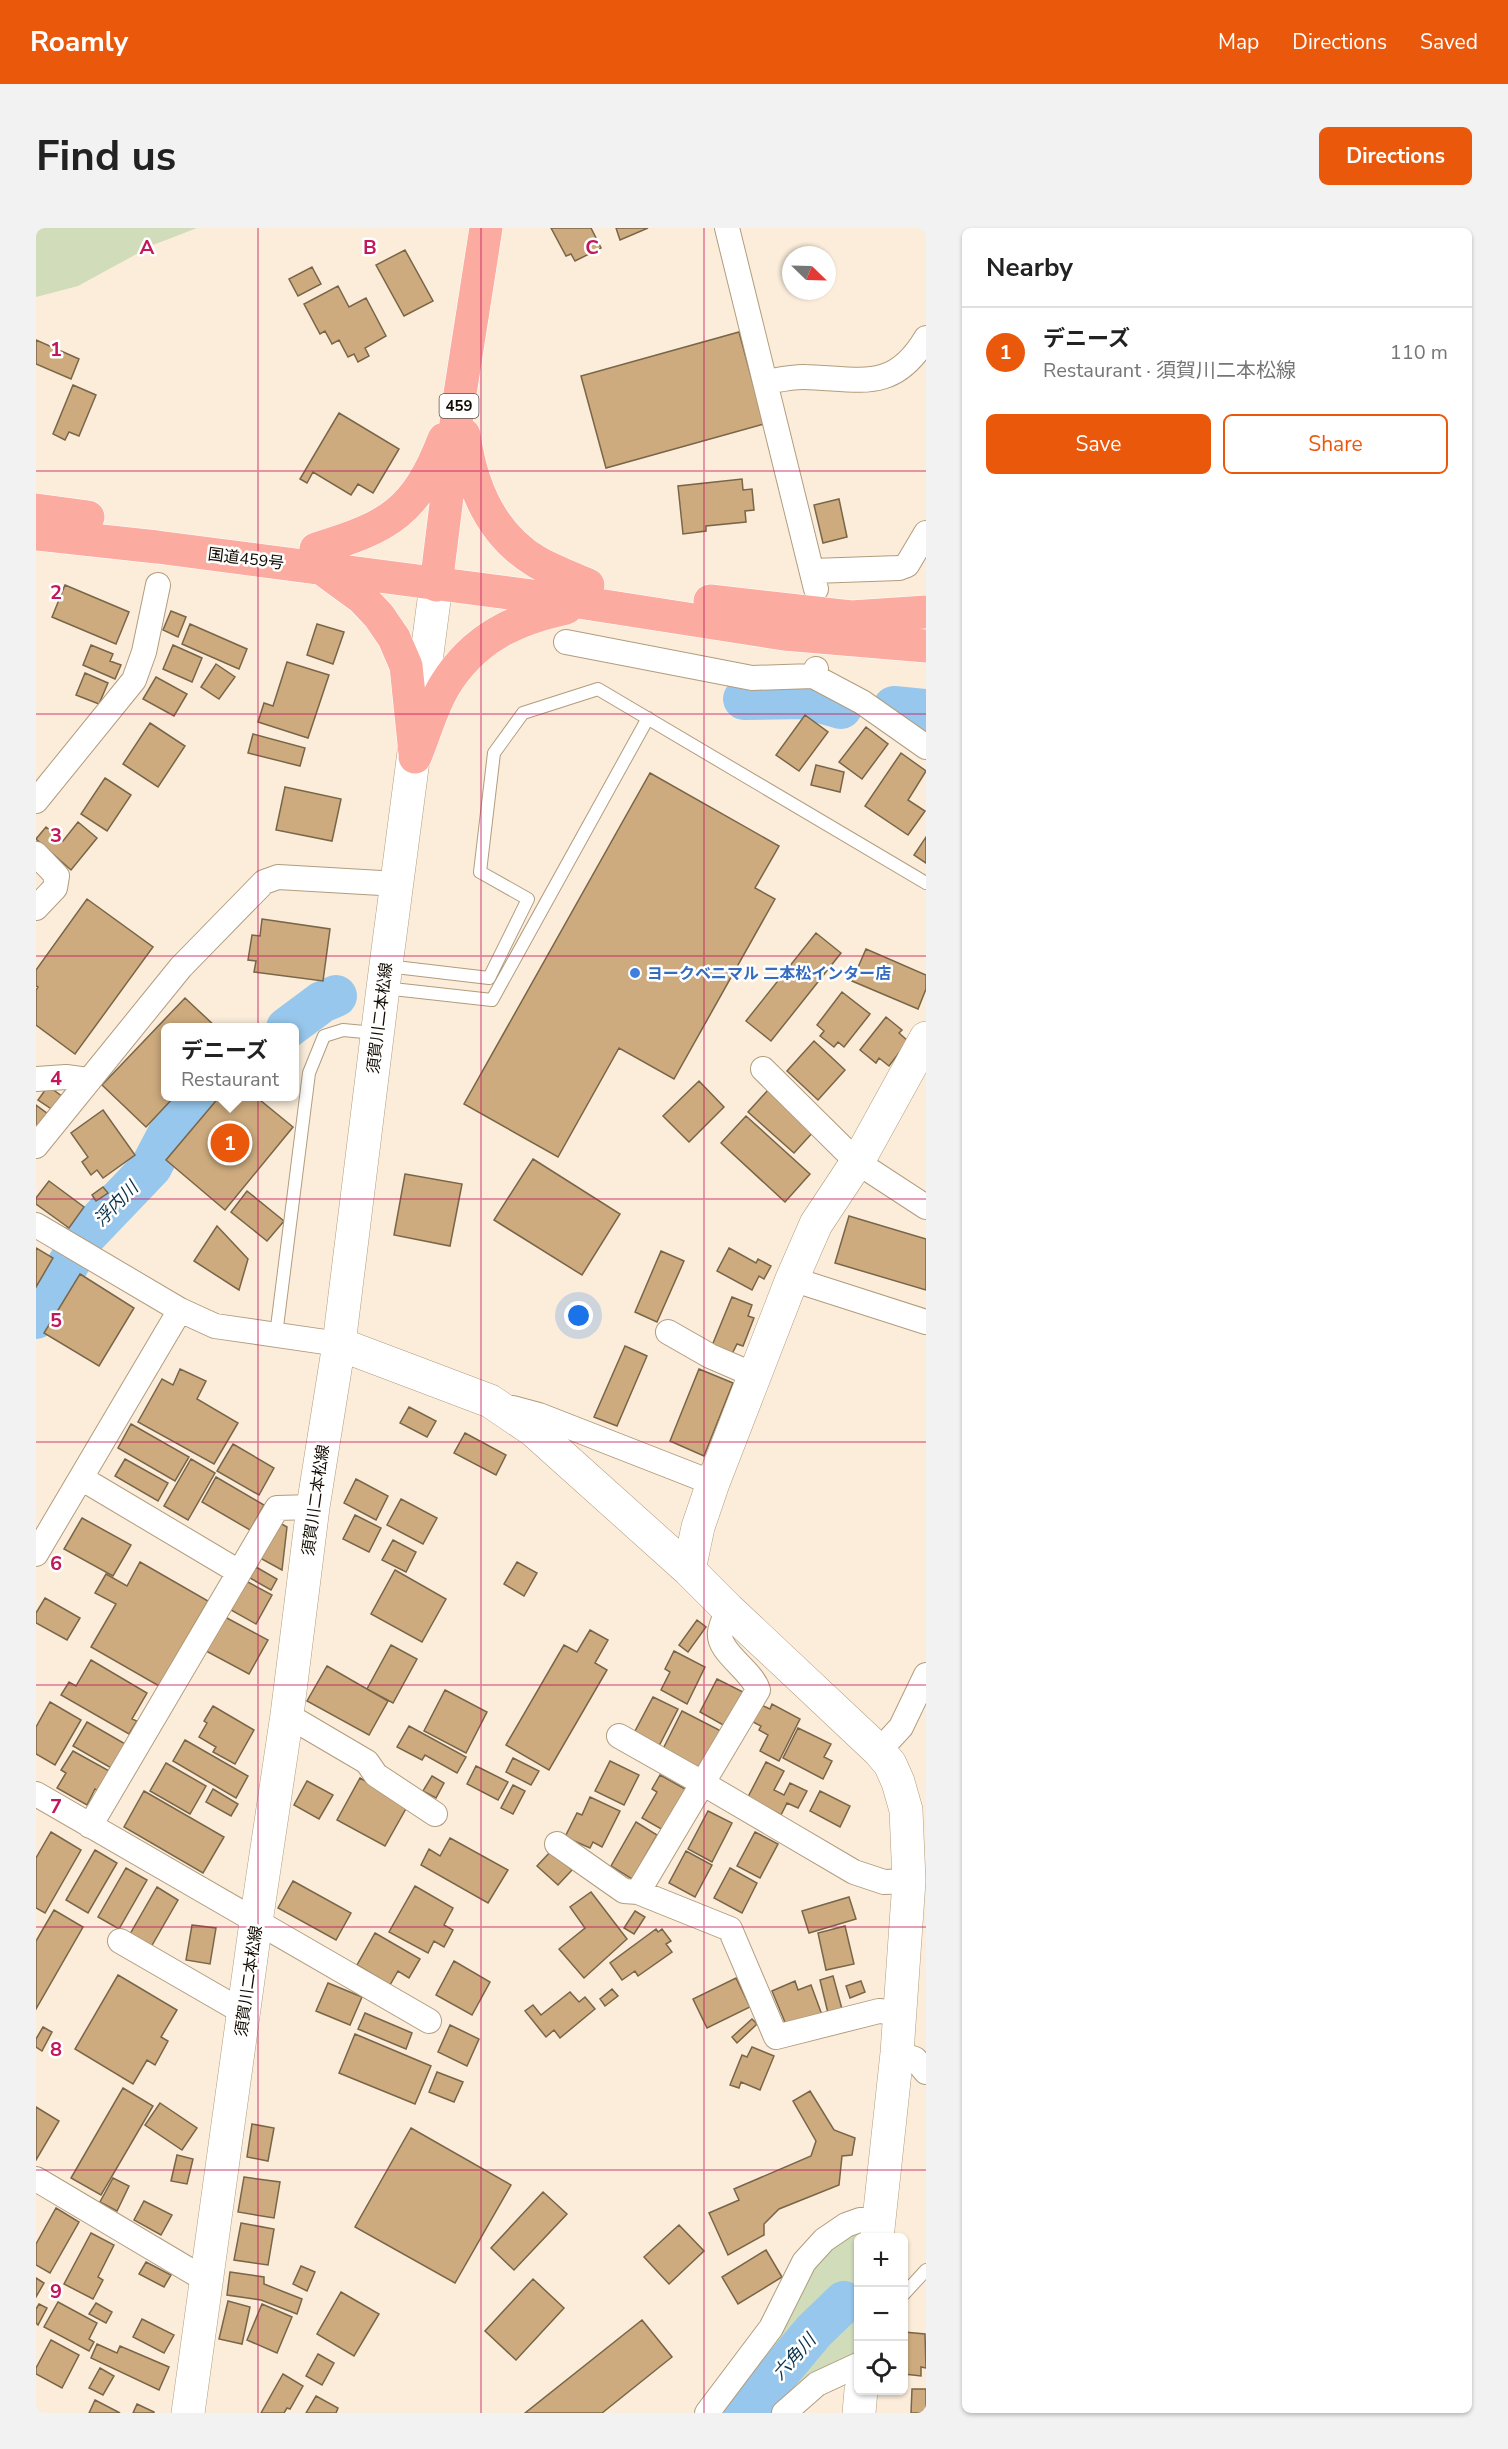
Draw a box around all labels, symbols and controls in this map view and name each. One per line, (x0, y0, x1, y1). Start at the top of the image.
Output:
text: Roamly (30, 23, 128, 61)
text: Map (1218, 28, 1259, 56)
text: Directions (1292, 28, 1387, 56)
text: Saved (1420, 28, 1478, 56)
button: Directions (1319, 127, 1472, 185)
text: Find us (36, 128, 176, 185)
text: A (140, 234, 155, 261)
text: B (363, 234, 377, 261)
text: C (585, 234, 599, 261)
north arrow (782, 246, 836, 300)
text: Nearby (986, 250, 1073, 285)
text: デニーズ (1043, 324, 1130, 354)
text: 1 (50, 336, 62, 363)
text: 1 (1000, 339, 1012, 366)
text: 110 m (1390, 339, 1448, 366)
text: Restaurant · 須賀川二本松線 (1043, 357, 1296, 384)
road number: 459 (440, 394, 478, 418)
button: Save (986, 414, 1211, 474)
button: Share (1223, 414, 1448, 474)
street label: 国道459号 (206, 543, 285, 575)
text: 2 (50, 579, 62, 606)
text: 3 (50, 822, 62, 849)
street label: 須賀川二本松線 (362, 961, 398, 1075)
place label: ヨークベニマル 二本松インター店 (647, 963, 891, 985)
marker: ヨークベニマル 二本松インター店 (628, 966, 642, 980)
popup (161, 1023, 299, 1101)
text: デニーズ (181, 1036, 268, 1066)
text: 4 (50, 1065, 62, 1092)
text: Restaurant (181, 1066, 279, 1093)
pin: 1 (210, 1120, 250, 1166)
water label: 浮内川 (89, 1175, 145, 1232)
your location (564, 1301, 593, 1330)
text: 5 (50, 1307, 62, 1334)
street label: 須賀川二本松線 (297, 1443, 335, 1557)
text: 6 (50, 1550, 62, 1577)
text: 7 (50, 1793, 62, 1820)
street label: 須賀川二本松線 (230, 1924, 268, 2038)
text: 8 (50, 2036, 62, 2063)
map controls (854, 2233, 908, 2395)
button: + (854, 2233, 908, 2287)
text: 9 (50, 2278, 62, 2305)
button: − (854, 2287, 908, 2341)
water label: 六角川 (767, 2327, 822, 2385)
button: locate (854, 2341, 908, 2395)

